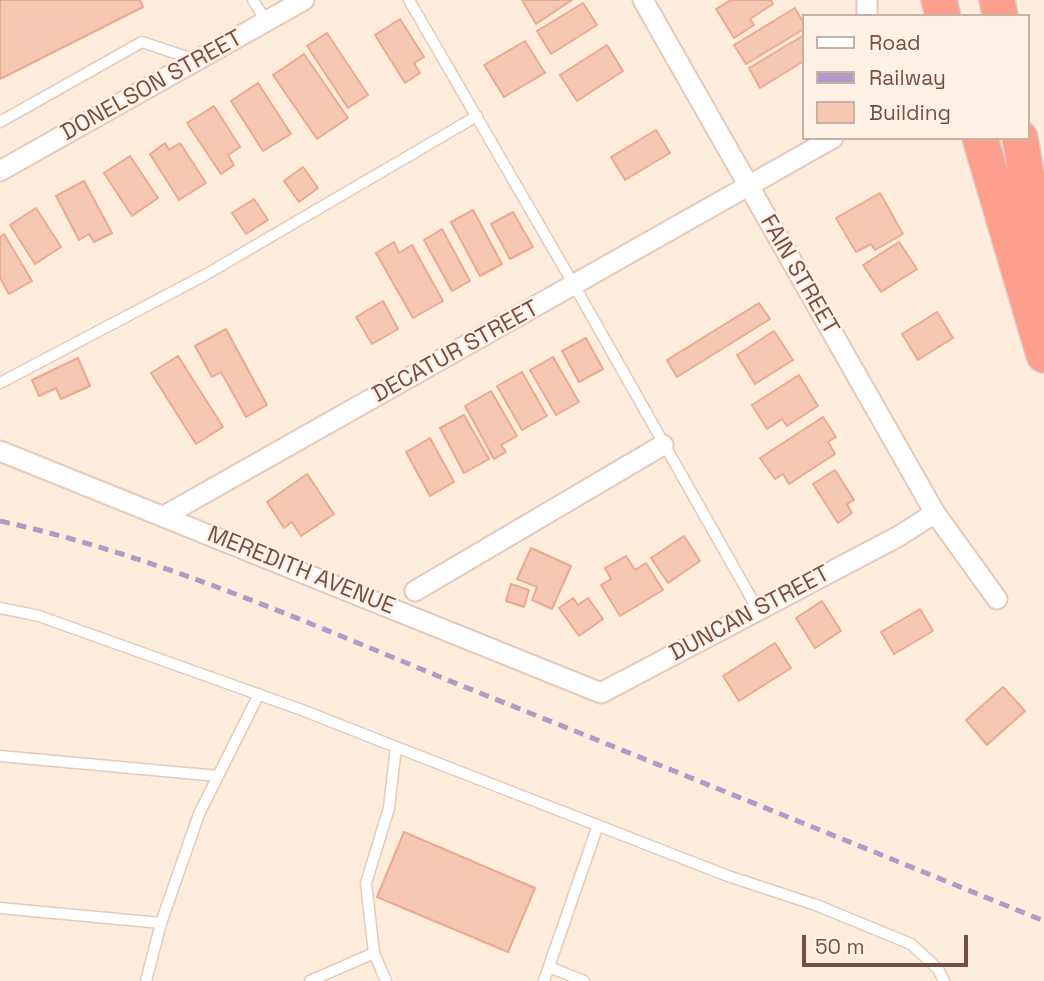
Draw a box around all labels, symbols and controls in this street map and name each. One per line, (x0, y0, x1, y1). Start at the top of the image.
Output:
legend (802, 14, 1030, 140)
street label: DONELSON STREET (57, 25, 247, 147)
text: Road (869, 29, 921, 56)
text: Railway (869, 64, 946, 91)
text: Building (869, 99, 951, 126)
street label: FAIN STREET (754, 210, 844, 340)
street label: DECATUR STREET (368, 295, 544, 409)
street label: MEREDITH AVENUE (203, 521, 399, 621)
street label: DUNCAN STREET (665, 560, 835, 668)
scale bar (806, 922, 972, 966)
text: 50 m (815, 933, 865, 960)

